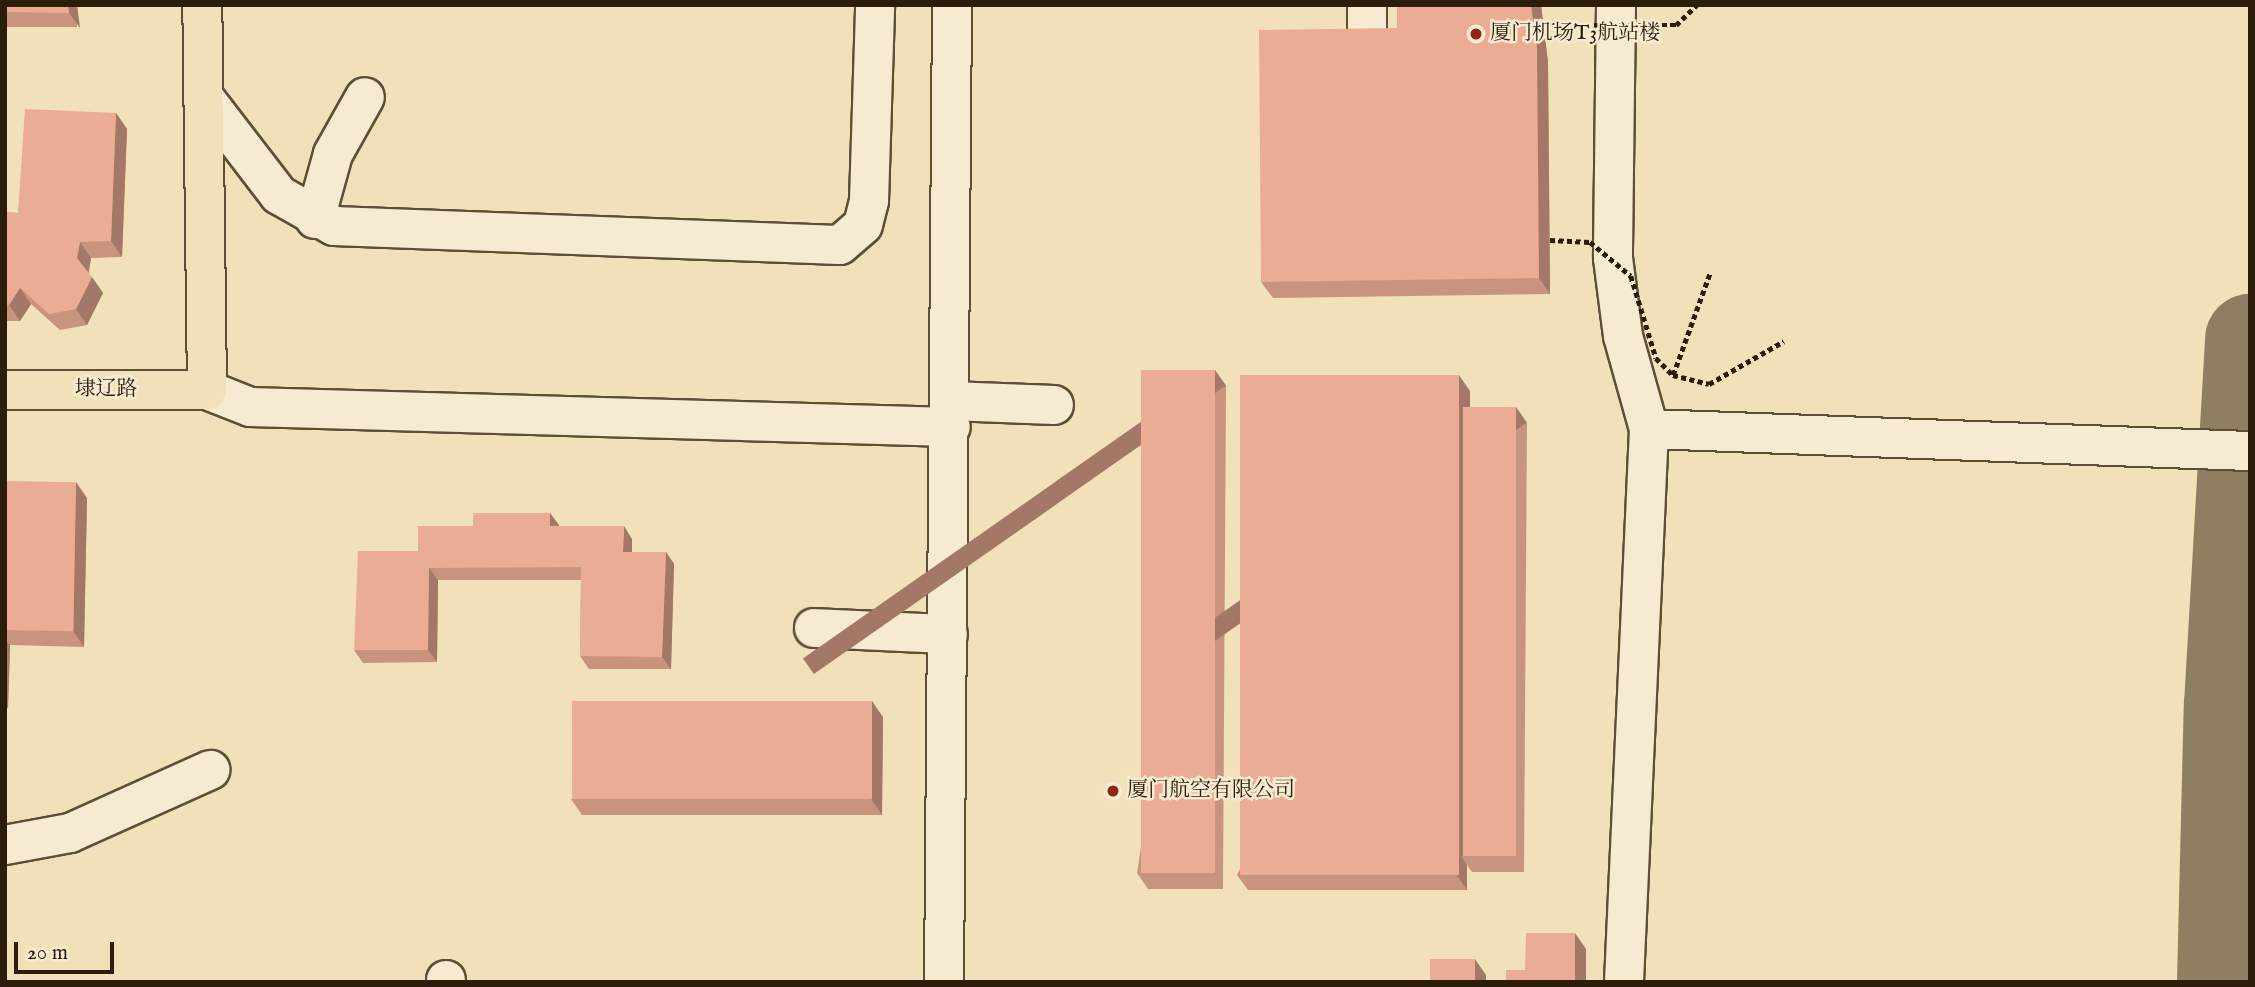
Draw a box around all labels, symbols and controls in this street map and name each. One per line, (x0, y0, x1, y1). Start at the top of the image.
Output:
place label: 厦门机场T3航站楼 (1490, 21, 1660, 47)
marker: 厦门机场T3航站楼 (1468, 26, 1484, 42)
street label: 埭辽路 (75, 377, 137, 403)
place label: 厦门航空有限公司 (1127, 778, 1295, 804)
marker: 厦门航空有限公司 (1105, 783, 1121, 799)
scale bar (18, 928, 117, 972)
text: 20 m (27, 940, 68, 967)

